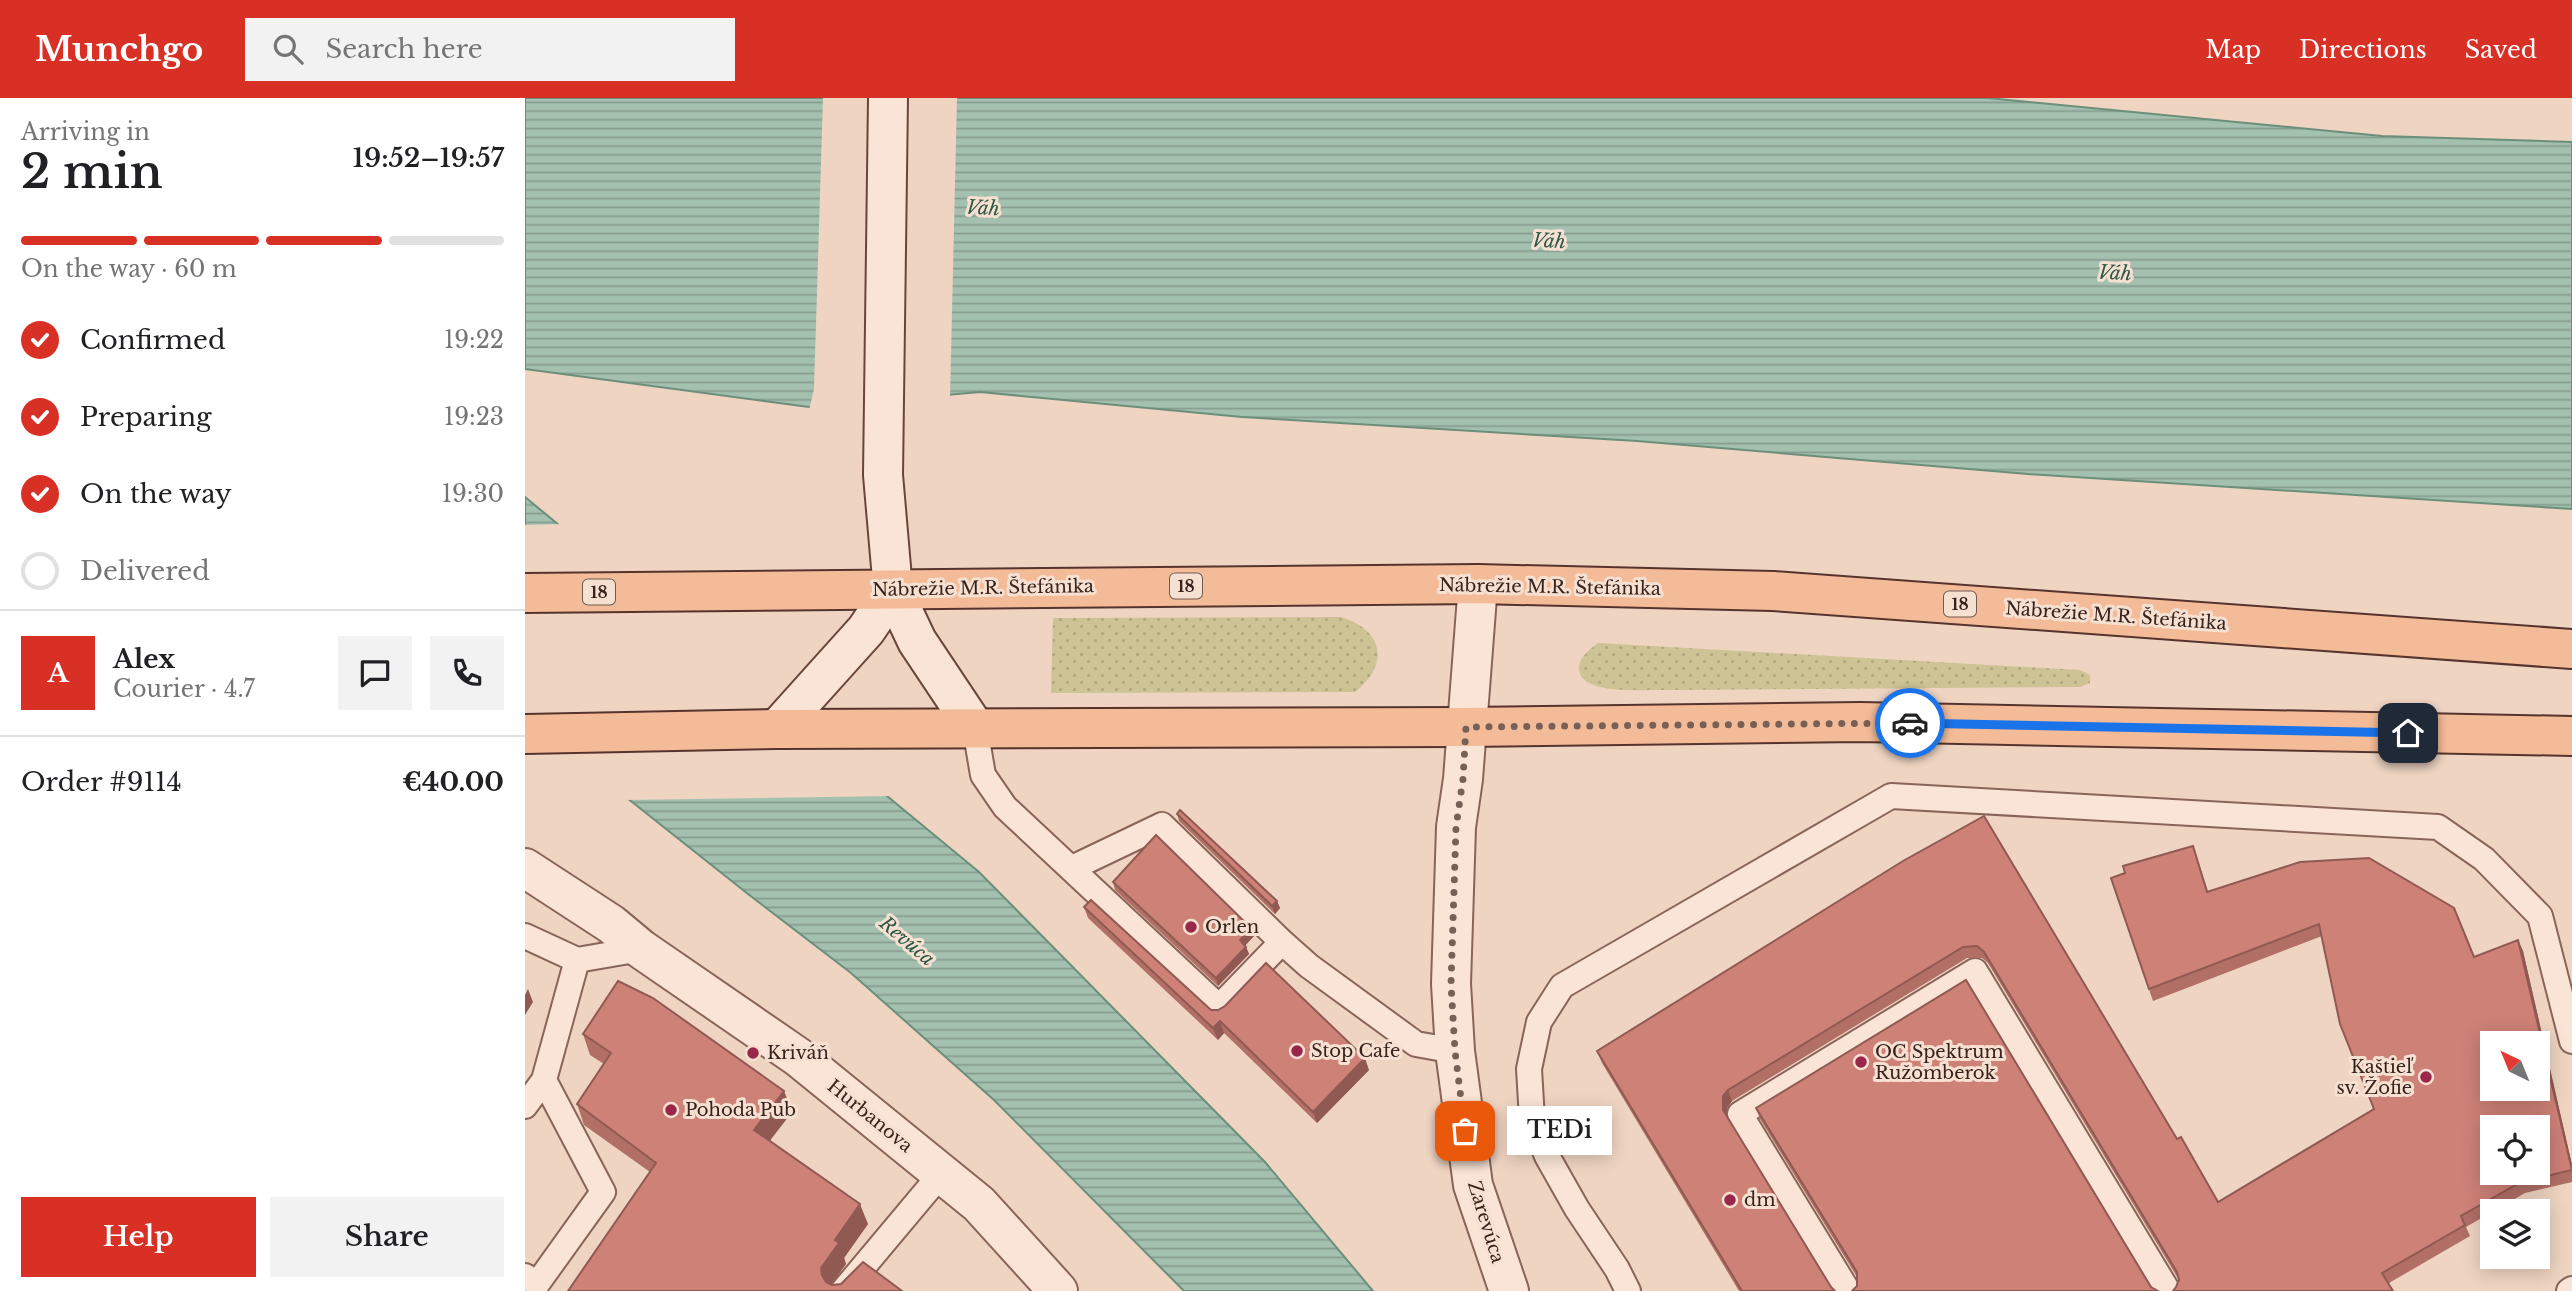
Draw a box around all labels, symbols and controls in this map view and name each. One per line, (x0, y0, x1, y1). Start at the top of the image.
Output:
search box (245, 18, 735, 81)
text: Munchgo (35, 29, 203, 70)
icon: search (269, 30, 307, 68)
text: Search here (325, 33, 483, 65)
text: Map (2205, 35, 2261, 64)
text: Directions (2299, 35, 2427, 64)
text: Saved (2465, 35, 2537, 64)
text: Arriving in (21, 118, 150, 146)
text: 19:52–19:57 (353, 142, 504, 174)
text: 2 min (21, 143, 163, 200)
water label: Váh (966, 196, 1000, 220)
water label: Váh (1532, 229, 1566, 253)
text: On the way · 60 m (21, 255, 237, 283)
water label: Váh (2098, 261, 2132, 285)
icon: check (21, 321, 59, 359)
text: Confirmed (80, 324, 225, 356)
text: 19:22 (444, 326, 504, 354)
icon: check (21, 398, 59, 436)
text: Preparing (80, 401, 212, 433)
text: 19:23 (444, 403, 504, 431)
icon: check (21, 475, 59, 513)
text: On the way (80, 478, 232, 510)
text: 19:30 (442, 480, 504, 508)
text: Delivered (80, 555, 210, 587)
road number: 18 (1170, 573, 1202, 598)
street label: Nábrežie M.R. Štefánika (1439, 573, 1661, 600)
street label: Nábrežie M.R. Štefánika (872, 574, 1094, 601)
road number: 18 (583, 579, 615, 604)
road number: 18 (1944, 592, 1976, 617)
street label: Nábrežie M.R. Štefánika (2005, 596, 2227, 635)
button: chat (338, 636, 412, 710)
button: phone (430, 636, 504, 710)
text: Alex (113, 643, 175, 675)
text: A (47, 657, 69, 689)
text: Courier · 4.7 (113, 675, 255, 703)
courier (1875, 688, 1945, 758)
pin (2378, 703, 2438, 763)
icon: car (1891, 704, 1929, 742)
icon: home (2389, 714, 2427, 752)
text: Order #9114 (21, 766, 182, 798)
text: €40.00 (402, 766, 504, 798)
water label: Revúca (874, 911, 939, 971)
place label: Orlen (1205, 916, 1259, 938)
marker: Orlen (1183, 919, 1199, 935)
north arrow (2480, 1031, 2550, 1101)
map controls (2480, 1031, 2550, 1269)
place label: Stop Cafe (1311, 1040, 1400, 1062)
place label: OC Spektrum Ružomberok (1875, 1041, 2004, 1084)
place label: Kriváň (767, 1042, 829, 1064)
marker: Stop Cafe (1289, 1043, 1305, 1059)
marker: Kriváň (745, 1045, 761, 1061)
marker: OC Spektrum Ružomberok (1853, 1054, 1869, 1070)
place label: Kaštieľ sv. Žofie (2336, 1056, 2413, 1099)
marker: Kaštieľ sv. Žofie (2418, 1069, 2434, 1085)
street label: Hurbanova (823, 1075, 917, 1157)
place label: Pohoda Pub (685, 1099, 796, 1121)
pin (1435, 1101, 1495, 1161)
marker: Pohoda Pub (663, 1102, 679, 1118)
callout: TEDi (1507, 1107, 1612, 1156)
icon: bag (1446, 1112, 1484, 1150)
button: locate (2480, 1115, 2550, 1185)
text: TEDi (1527, 1116, 1592, 1144)
street label: Zarevúca (1463, 1178, 1509, 1266)
place label: dm (1744, 1189, 1775, 1211)
marker: dm (1722, 1192, 1738, 1208)
button: Help (21, 1197, 256, 1277)
button: Share (270, 1197, 504, 1277)
button: layers (2480, 1199, 2550, 1269)

